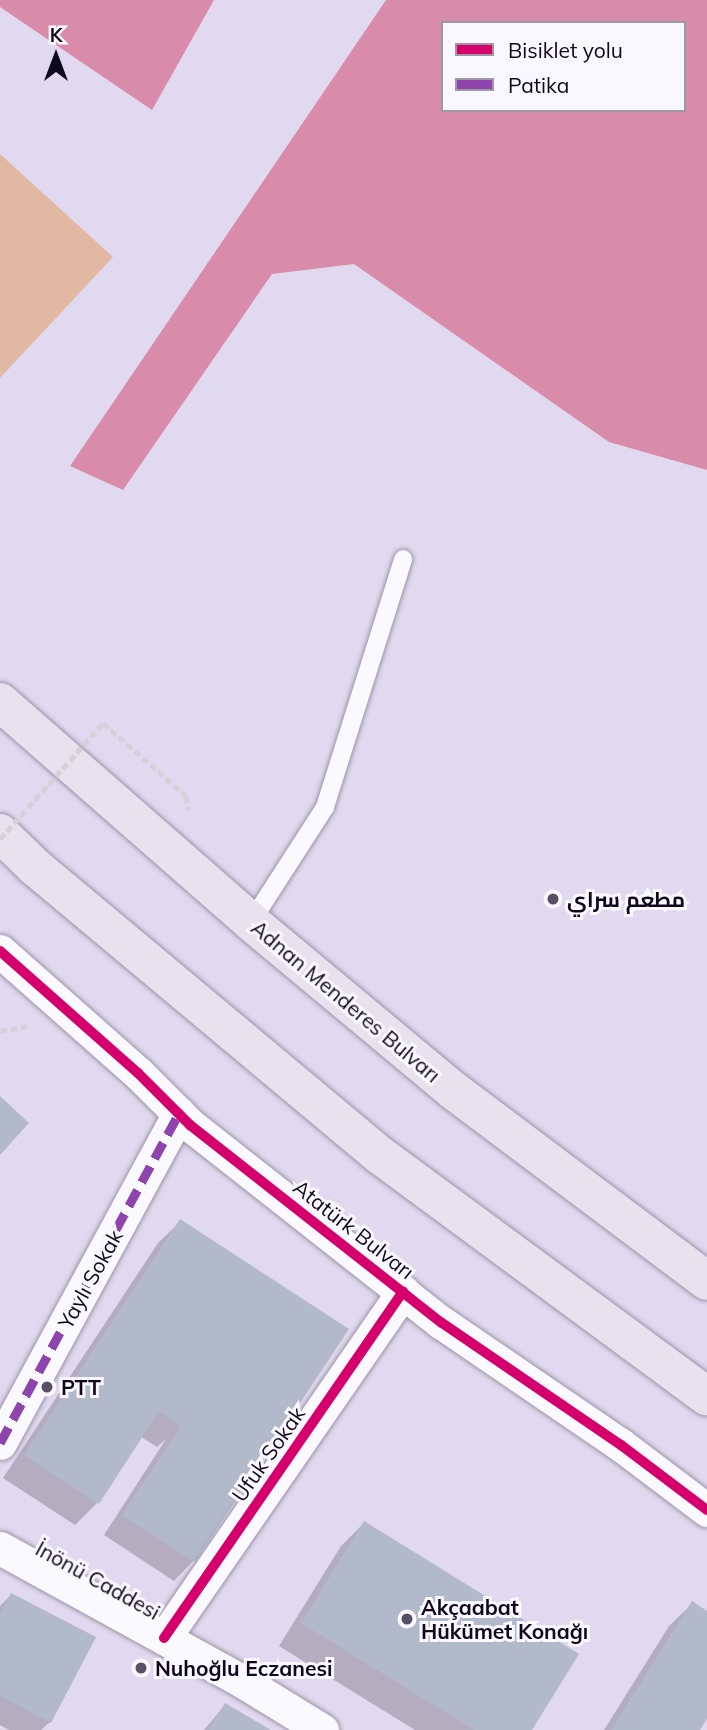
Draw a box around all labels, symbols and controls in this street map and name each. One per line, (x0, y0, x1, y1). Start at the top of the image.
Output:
north arrow (21, 21, 91, 91)
legend (441, 21, 686, 112)
text: K (50, 23, 62, 47)
text: Bisiklet yolu (508, 37, 623, 63)
text: Patika (508, 72, 569, 98)
place label: مطعم سراي (567, 886, 685, 912)
marker: مطعم سراي (545, 891, 561, 907)
street label: Adnan Menderes Bulvarı (246, 915, 446, 1087)
street label: Atatürk Bulvarı (289, 1174, 419, 1284)
street label: Yaylı Sokak (52, 1225, 128, 1333)
place label: PTT (61, 1374, 101, 1400)
marker: PTT (39, 1379, 55, 1395)
street label: Ufuk Sokak (226, 1402, 310, 1506)
street label: İnönü Caddesi (31, 1535, 165, 1625)
place label: Akçaabat Hükümet Konağı (421, 1594, 588, 1644)
marker: Akçaabat Hükümet Konağı (399, 1611, 415, 1627)
place label: Nuhoğlu Eczanesi (155, 1655, 332, 1681)
marker: Nuhoğlu Eczanesi (133, 1660, 149, 1676)

